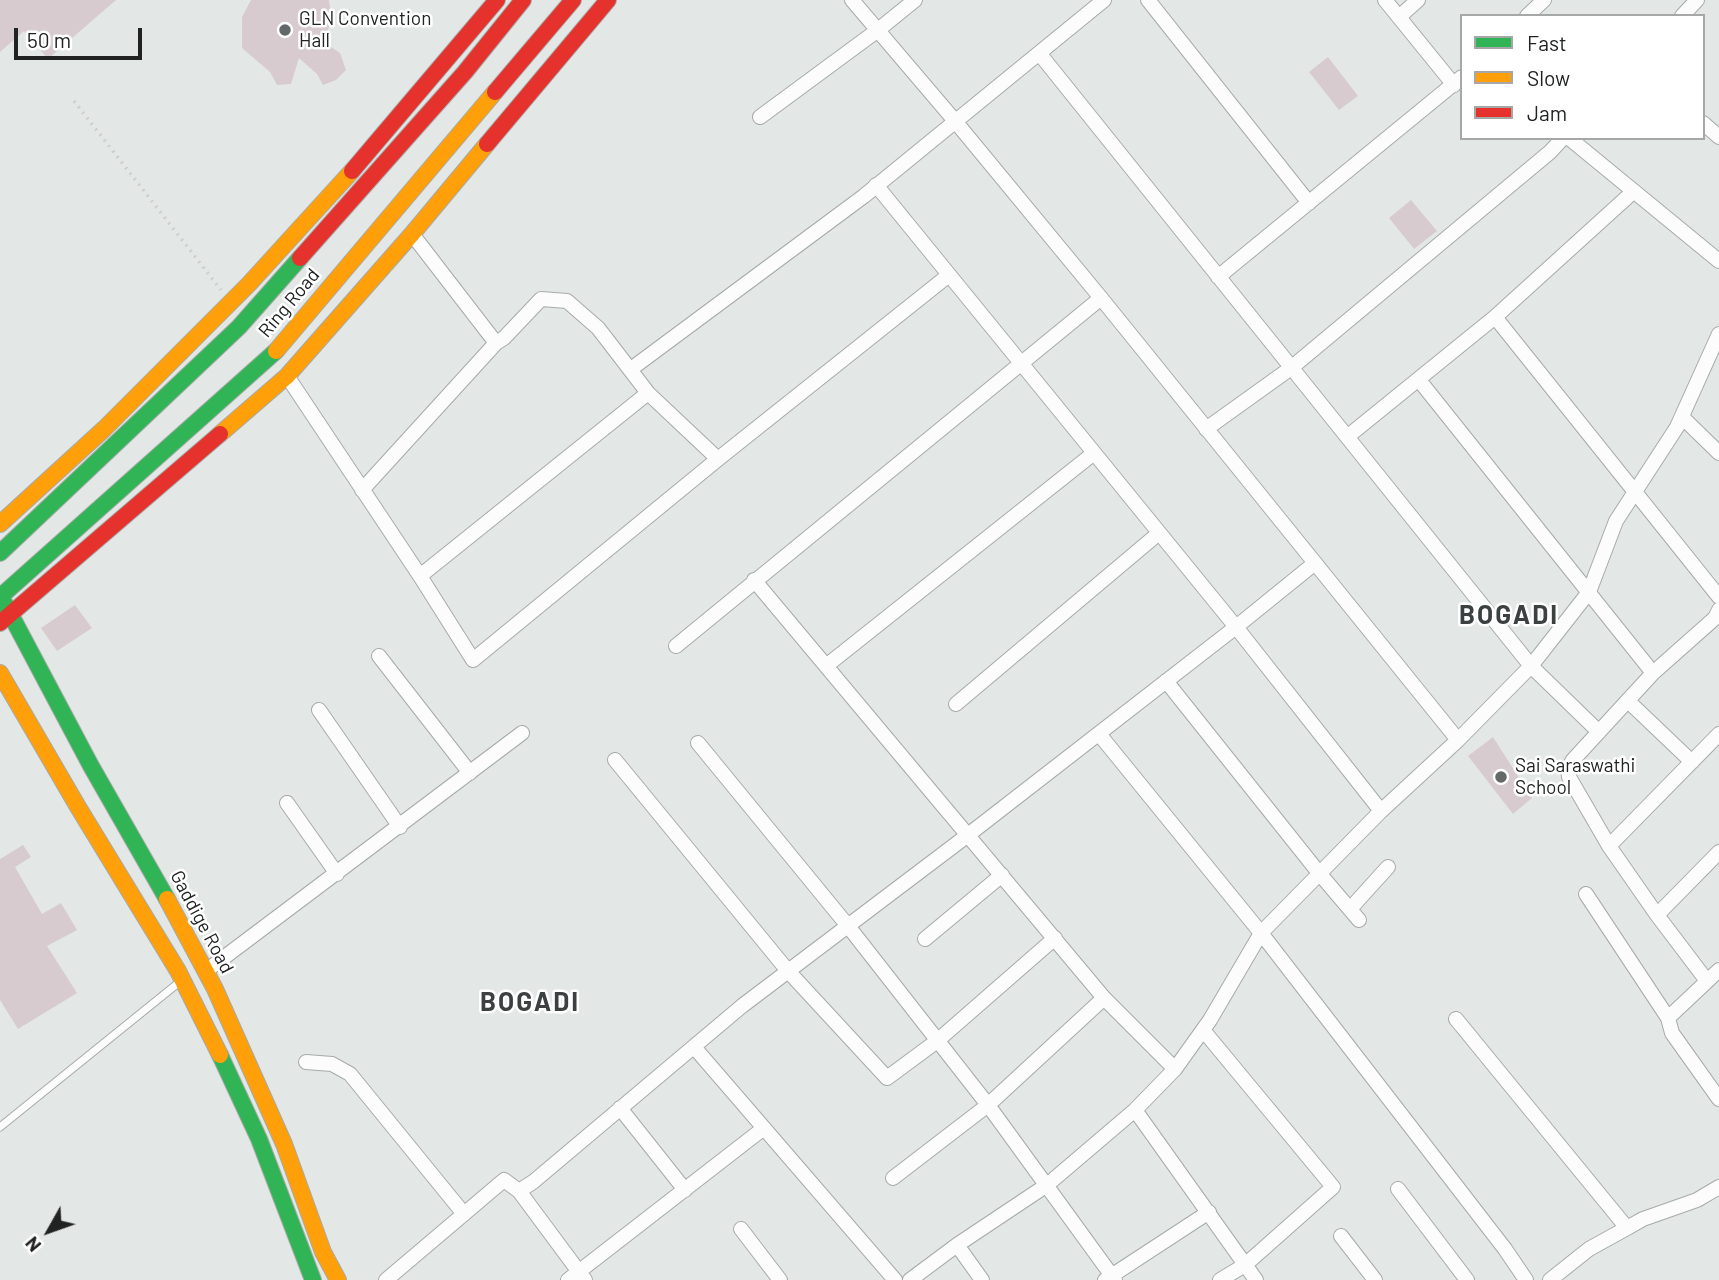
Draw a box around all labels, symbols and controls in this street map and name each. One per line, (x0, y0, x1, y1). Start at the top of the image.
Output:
place label: GLN Convention Hall (299, 8, 431, 52)
scale bar (18, 14, 145, 58)
legend (1460, 14, 1705, 140)
marker: GLN Convention Hall (277, 22, 293, 38)
text: 50 m (27, 27, 71, 52)
text: Fast (1527, 30, 1567, 55)
text: Slow (1527, 65, 1570, 90)
text: Jam (1527, 100, 1567, 125)
street label: Ring Road (254, 264, 324, 342)
district label: BOGADI (1460, 599, 1558, 631)
place label: Sai Saraswathi School (1515, 755, 1635, 799)
marker: Sai Saraswathi School (1493, 769, 1509, 785)
street label: Gaddige Road (165, 867, 239, 977)
district label: BOGADI (481, 986, 579, 1018)
north arrow (14, 1196, 84, 1266)
text: N (20, 1233, 45, 1257)

